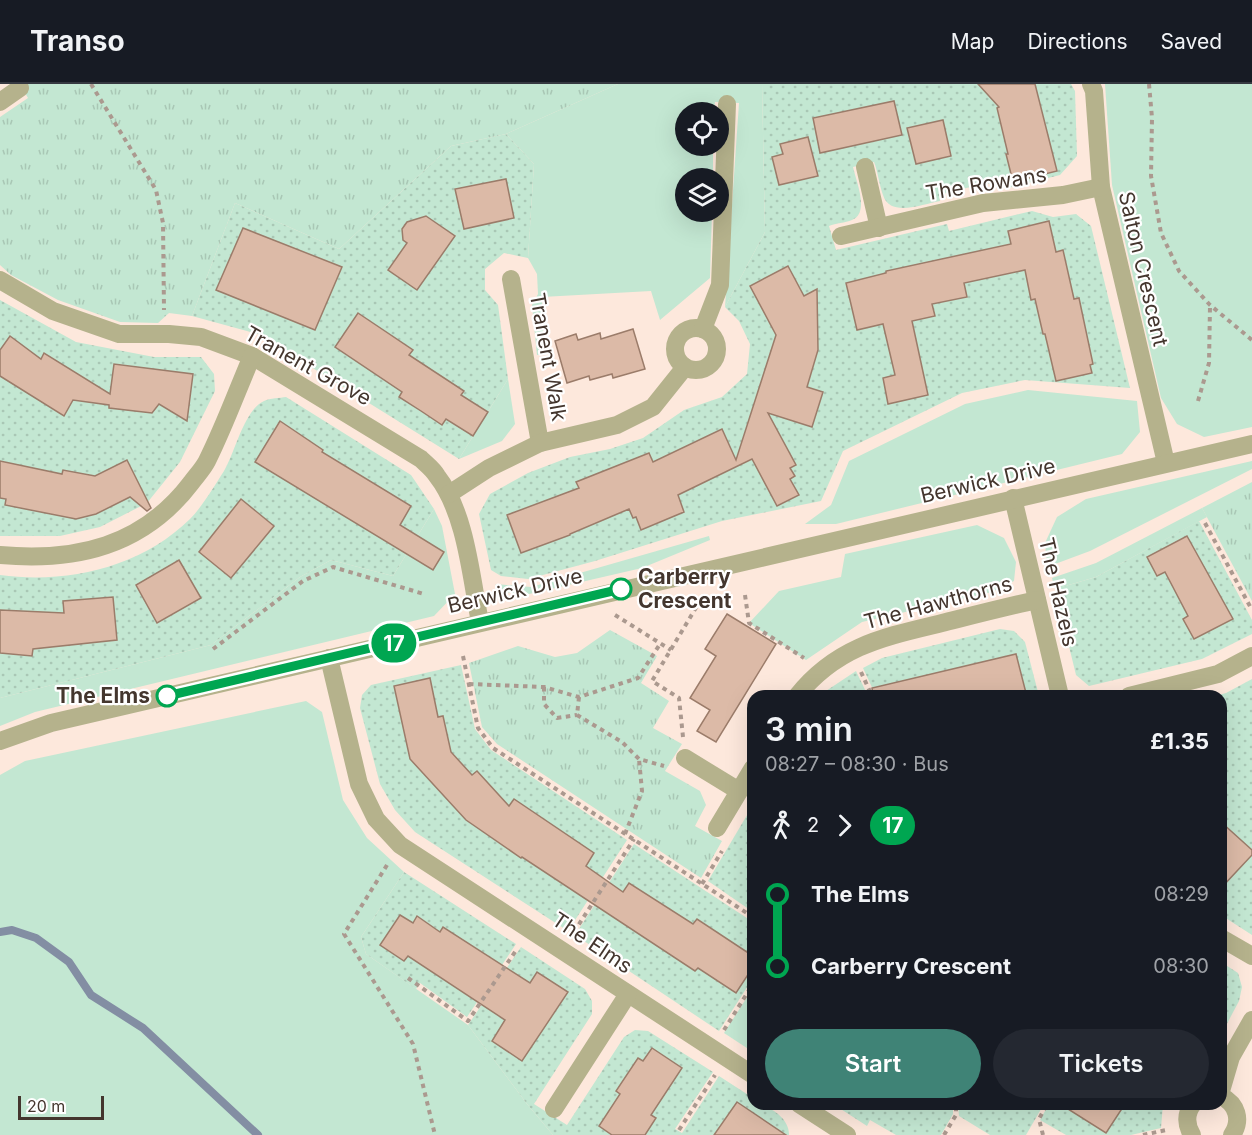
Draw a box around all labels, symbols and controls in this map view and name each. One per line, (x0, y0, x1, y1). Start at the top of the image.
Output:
text: Transo (30, 24, 125, 58)
text: Map (951, 29, 994, 54)
text: Directions (1027, 29, 1128, 54)
text: Saved (1161, 29, 1222, 54)
map controls (675, 102, 729, 222)
button: locate (675, 102, 729, 156)
street label: The Rowans (924, 162, 1048, 205)
button: layers (675, 168, 729, 222)
street label: Salton Crescent (1114, 189, 1173, 349)
street label: Tranent Walk (525, 291, 572, 424)
street label: Tranent Grove (241, 320, 376, 411)
street label: Berwick Drive (918, 453, 1058, 508)
street label: The Hazels (1034, 535, 1083, 649)
street label: Berwick Drive (445, 563, 585, 618)
place label: Carberry Crescent (638, 564, 732, 613)
street label: The Hawthorns (861, 571, 1015, 634)
marker: Carberry Crescent (610, 578, 632, 600)
line badge: 17 (367, 624, 421, 662)
text: 17 (383, 631, 405, 656)
place label: The Elms (56, 683, 150, 708)
marker: The Elms (156, 685, 178, 707)
text: 3 min (765, 709, 853, 749)
text: £1.35 (1150, 728, 1209, 754)
text: 08:27 – 08:30 · Bus (765, 752, 949, 776)
icon: walk (765, 809, 798, 842)
icon: forward (828, 809, 861, 842)
text: 2 (807, 813, 819, 837)
text: 17 (882, 813, 903, 838)
text: The Elms (811, 881, 909, 907)
text: 08:29 (1154, 882, 1209, 906)
street label: The Elms (547, 907, 637, 978)
text: Carberry Crescent (811, 953, 1011, 979)
text: 08:30 (1153, 954, 1209, 978)
button: Start (765, 1029, 981, 1098)
button: Tickets (993, 1029, 1209, 1098)
scale bar (18, 1093, 104, 1120)
text: 20 m (27, 1096, 65, 1116)

